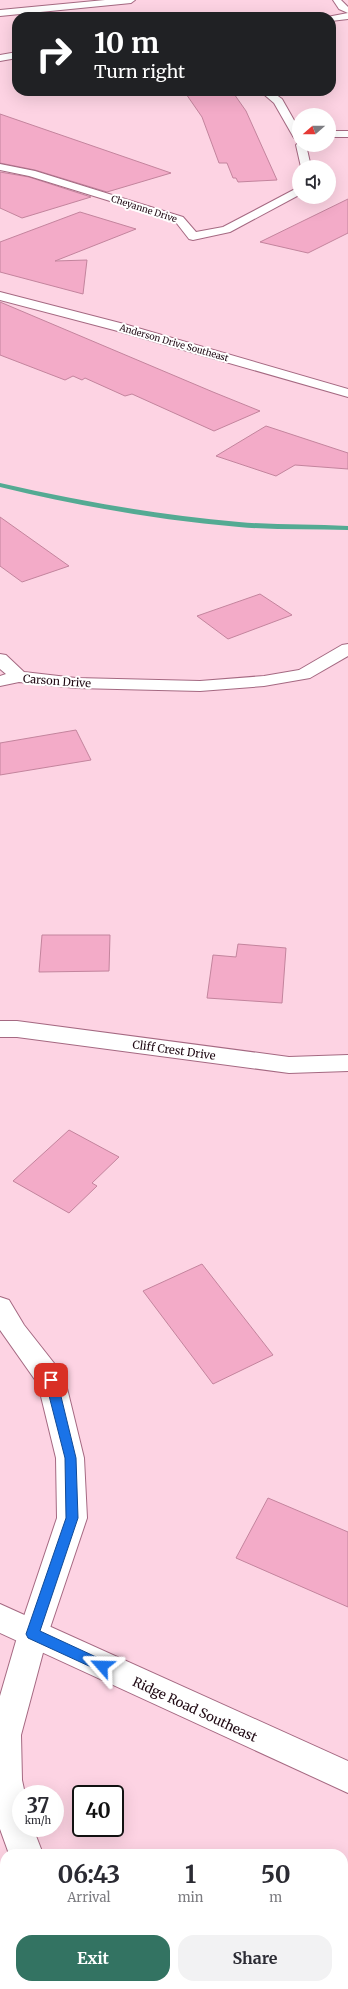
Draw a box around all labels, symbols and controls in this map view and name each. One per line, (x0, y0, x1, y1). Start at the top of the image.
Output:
text: 10 m (94, 25, 159, 61)
icon: right (28, 28, 80, 80)
text: Turn right (94, 60, 185, 83)
north arrow (292, 108, 336, 152)
map controls (292, 108, 336, 204)
button: sound (292, 160, 336, 204)
street label: Cheyanne Drive (110, 193, 179, 224)
street label: Anderson Drive Southeast (117, 321, 230, 363)
street label: Carson Drive (22, 672, 92, 690)
street label: Cliff Crest Drive (132, 1037, 217, 1063)
pin (34, 1363, 68, 1397)
icon: arrive (40, 1369, 62, 1391)
position arrow (81, 1645, 123, 1687)
street label: Ridge Road Southeast (130, 1673, 260, 1746)
speed limit sign: 40 (72, 1785, 124, 1837)
text: 37 (27, 1793, 49, 1818)
text: km/h (25, 1814, 51, 1827)
text: 06:43 (57, 1859, 120, 1890)
text: 1 (185, 1859, 196, 1890)
text: 50 (261, 1859, 291, 1890)
text: Arrival (67, 1889, 111, 1906)
text: min (178, 1889, 203, 1906)
text: m (269, 1889, 282, 1906)
button: Exit (16, 1935, 170, 1981)
button: Share (178, 1935, 332, 1981)

